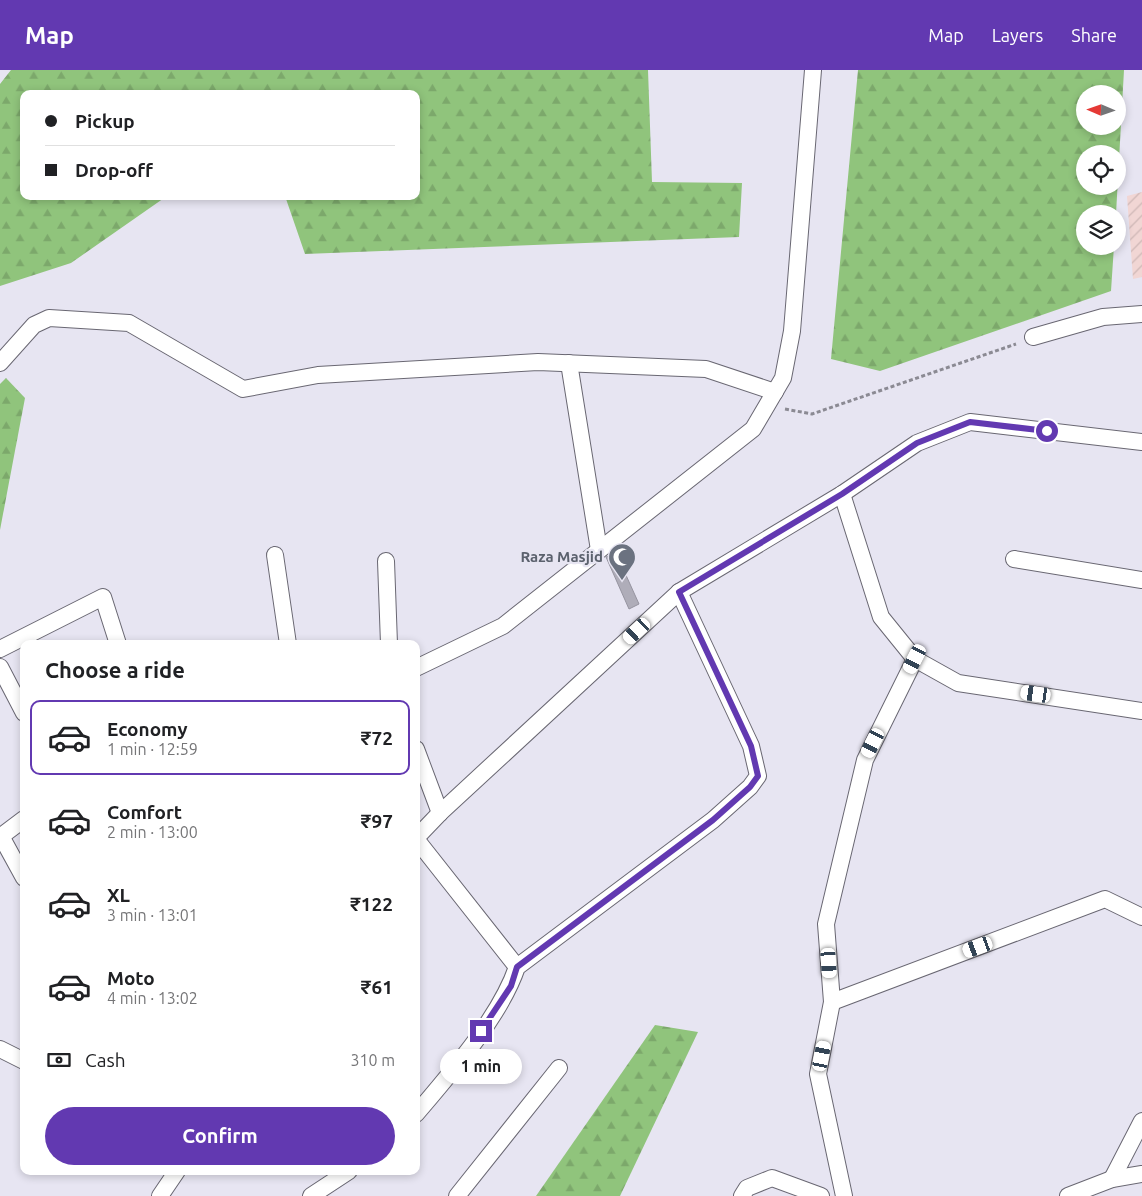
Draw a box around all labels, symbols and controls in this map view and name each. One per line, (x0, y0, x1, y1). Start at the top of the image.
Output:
text: Map (25, 22, 74, 49)
text: Map (928, 25, 964, 45)
text: Layers (992, 25, 1043, 45)
text: Share (1071, 25, 1117, 45)
north arrow (1076, 85, 1126, 135)
map controls (1076, 85, 1126, 255)
text: Pickup (75, 110, 135, 132)
button: locate (1076, 145, 1126, 195)
text: Drop-off (75, 159, 153, 181)
button: layers (1076, 205, 1126, 255)
route start (1036, 420, 1058, 442)
mosque icon: Raza Masjid (607, 542, 637, 581)
place label: Raza Masjid (521, 548, 603, 565)
car (620, 615, 653, 647)
car (901, 642, 928, 676)
text: Choose a ride (45, 657, 185, 682)
car (1020, 684, 1051, 704)
icon: car (47, 715, 92, 760)
text: Economy (107, 718, 188, 740)
car (859, 726, 886, 760)
text: ₹72 (361, 727, 393, 749)
text: 1 min · 12:59 (107, 740, 198, 758)
icon: car (47, 798, 92, 843)
text: Comfort (107, 801, 182, 823)
text: ₹97 (361, 810, 393, 832)
text: 2 min · 13:00 (107, 823, 198, 841)
icon: car (47, 881, 92, 926)
text: XL (107, 884, 130, 906)
text: ₹122 (350, 893, 393, 915)
text: 3 min · 13:01 (107, 906, 198, 924)
car (961, 935, 994, 959)
car (820, 948, 837, 978)
icon: car (47, 964, 92, 1009)
text: Moto (107, 967, 155, 989)
text: ₹61 (361, 976, 393, 998)
text: 4 min · 13:02 (107, 989, 198, 1007)
route end (470, 1020, 492, 1042)
car (811, 1040, 832, 1072)
icon: cash (45, 1046, 73, 1074)
callout: 1 min (440, 1048, 522, 1084)
text: Cash (85, 1049, 126, 1071)
text: 310 m (350, 1051, 395, 1069)
text: 1 min (461, 1057, 501, 1075)
button: Confirm (45, 1107, 395, 1165)

